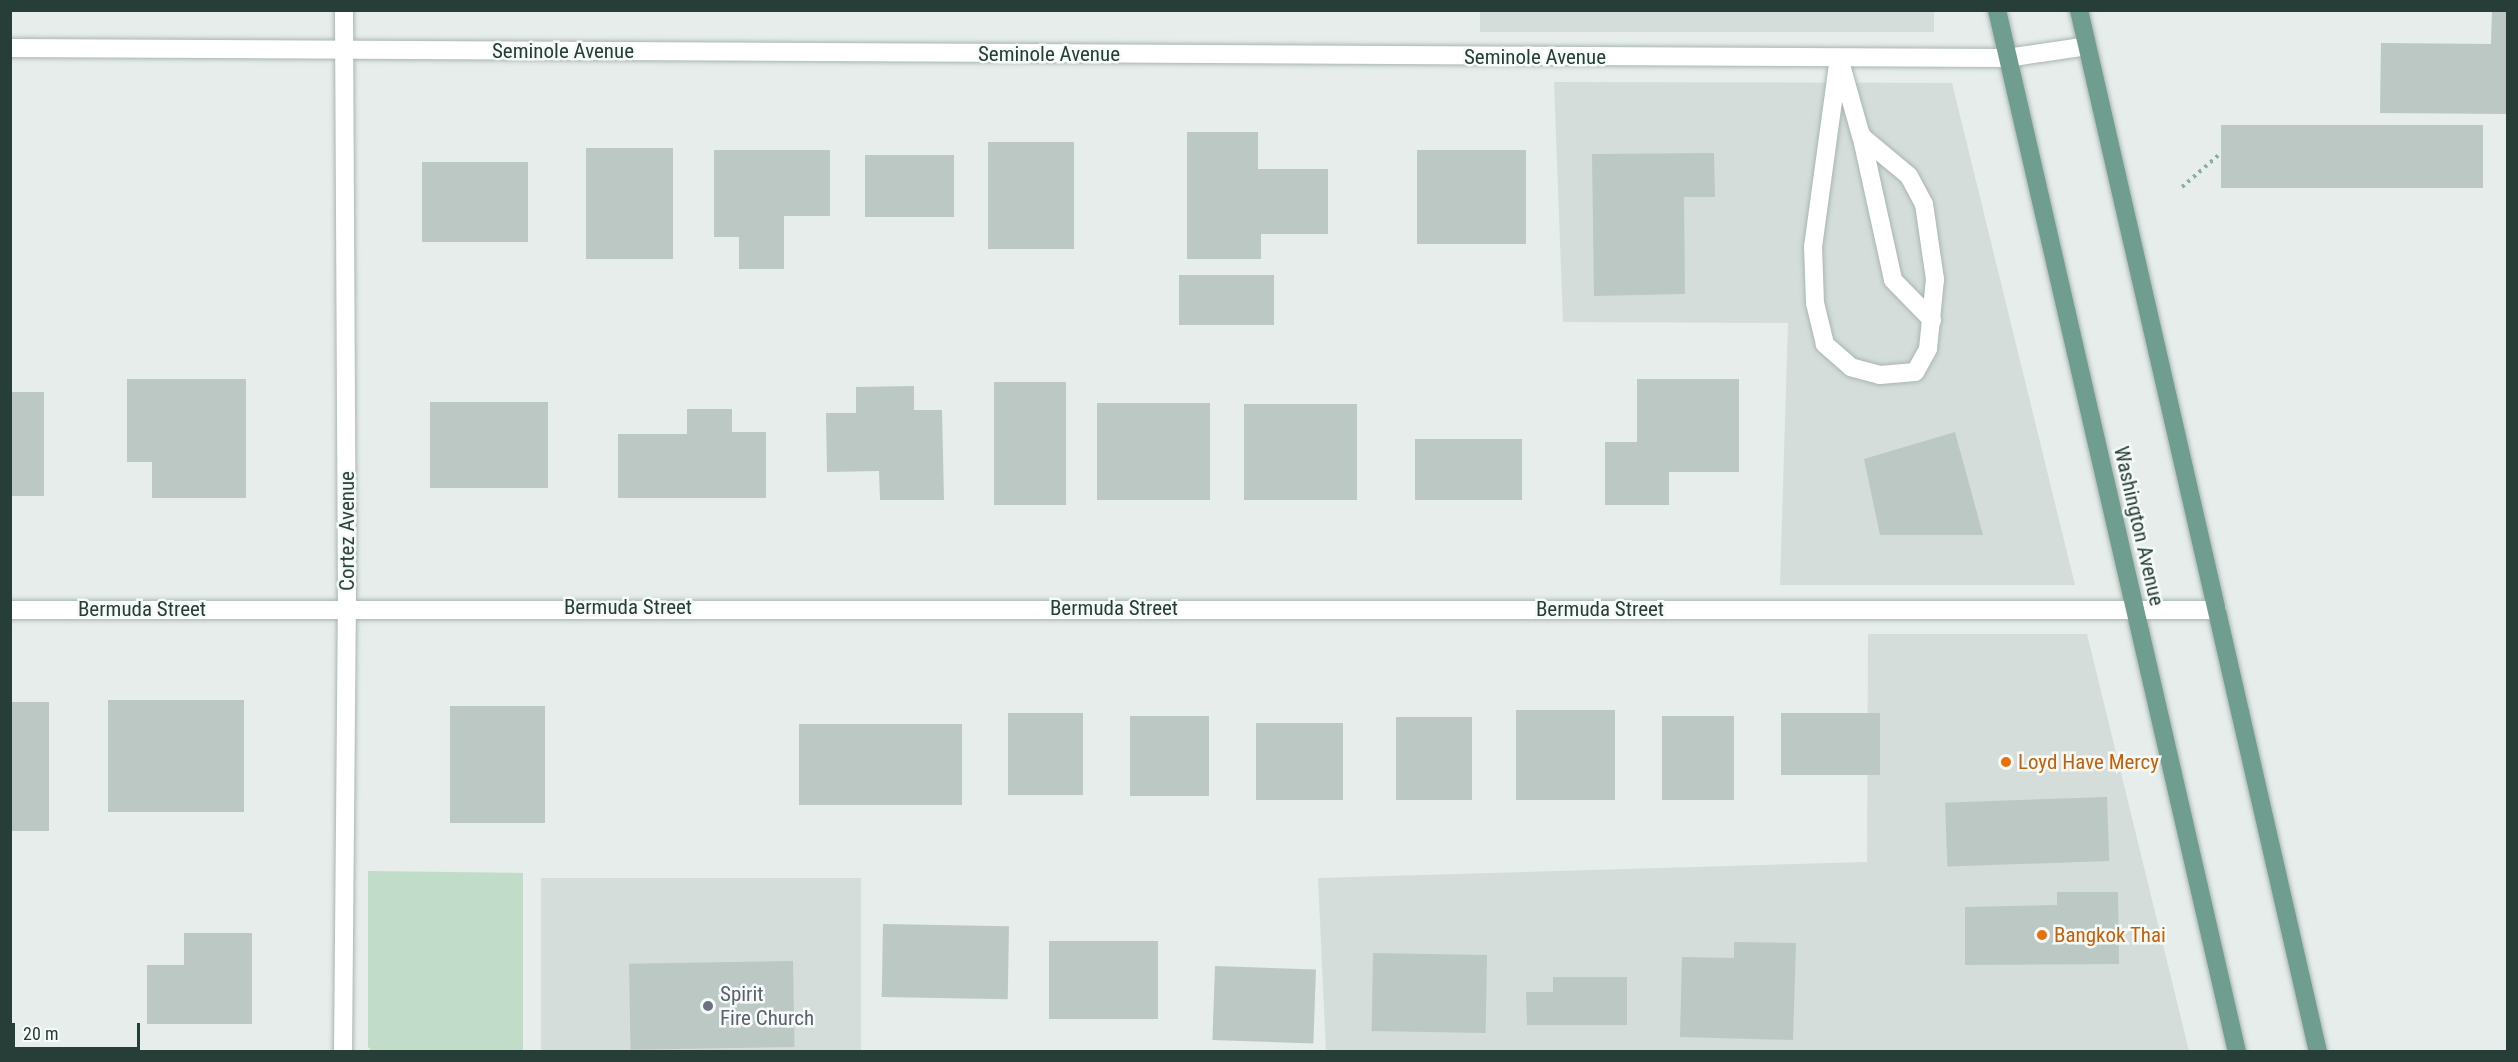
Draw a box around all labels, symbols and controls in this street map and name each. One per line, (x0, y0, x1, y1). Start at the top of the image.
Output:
street label: Seminole Avenue (492, 38, 634, 64)
street label: Seminole Avenue (978, 41, 1120, 67)
street label: Seminole Avenue (1464, 44, 1606, 70)
street label: Washington Avenue (2108, 444, 2170, 608)
street label: Cortez Avenue (334, 471, 360, 591)
street label: Bermuda Street (564, 594, 692, 620)
street label: Bermuda Street (1050, 595, 1178, 621)
street label: Bermuda Street (78, 596, 206, 622)
street label: Bermuda Street (1536, 596, 1664, 622)
place label: Loyd Have Mercy (2018, 749, 2159, 775)
marker: Loyd Have Mercy (1999, 755, 2013, 769)
place label: Bangkok Thai (2054, 922, 2166, 948)
marker: Bangkok Thai (2035, 928, 2049, 942)
place label: Spirit Fire Church (720, 981, 814, 1031)
marker: Spirit Fire Church (701, 999, 715, 1013)
scale bar (15, 1011, 142, 1049)
text: 20 m (23, 1023, 58, 1044)

